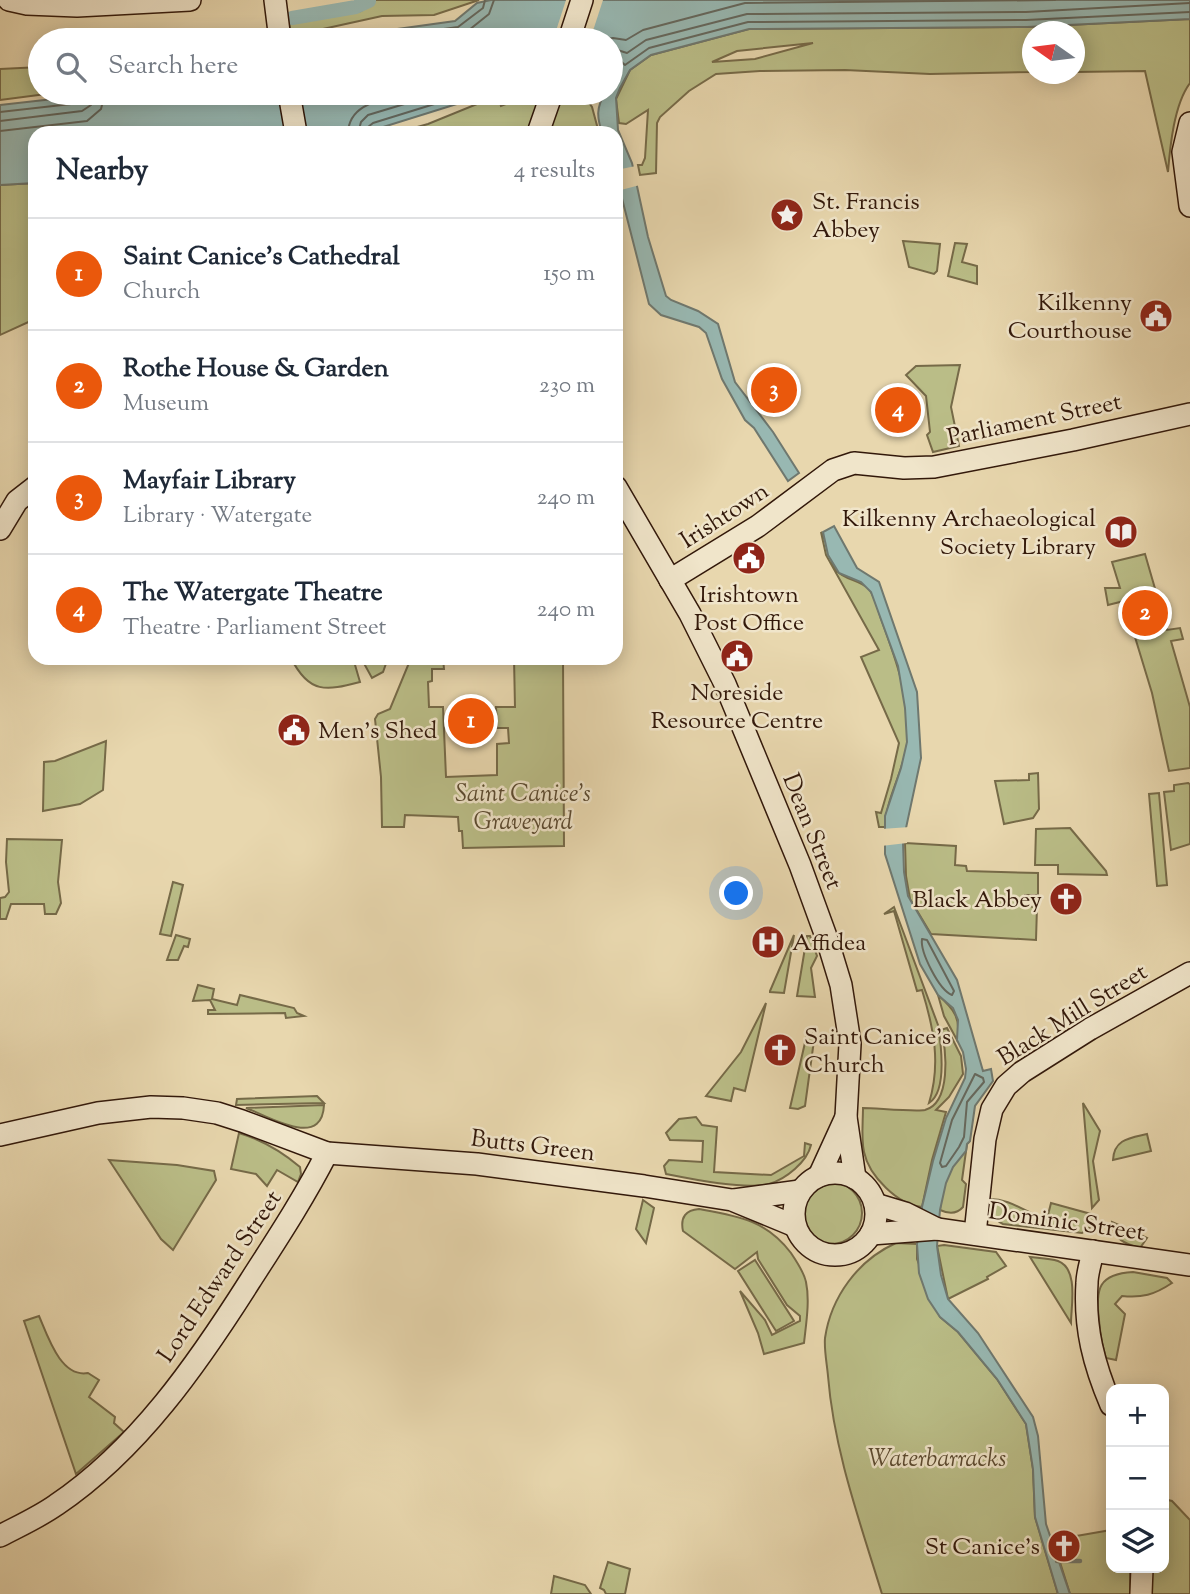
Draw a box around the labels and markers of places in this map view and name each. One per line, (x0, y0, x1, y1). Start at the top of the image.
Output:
place label: St. Francis Abbey (812, 186, 920, 248)
place icon: St. Francis Abbey (768, 196, 806, 234)
place label: Kilkenny Courthouse (1008, 287, 1132, 349)
public building icon: Kilkenny Courthouse (1137, 297, 1175, 335)
pin: 3 (751, 364, 797, 416)
pin: 4 (875, 384, 921, 436)
place label: Kilkenny Archaeological Society Library (842, 503, 1096, 565)
library icon: Kilkenny Archaeological Society Library (1102, 513, 1140, 551)
public building icon: Irishtown Post Office (730, 539, 768, 577)
place label: Irishtown Post Office (694, 579, 804, 641)
pin: 2 (1122, 587, 1168, 639)
public building icon: Noreside Resource Centre (718, 637, 756, 675)
place label: Noreside Resource Centre (651, 677, 823, 739)
pin: 1 (448, 695, 494, 747)
public building icon: Men's Shed (275, 711, 313, 749)
place label: Men's Shed (318, 715, 438, 749)
church icon: Black Abbey (1047, 880, 1085, 918)
place label: Black Abbey (913, 884, 1042, 918)
hospital icon: Affidea (749, 923, 787, 961)
place label: Affidea (792, 927, 866, 961)
place label: Saint Canice's Church (804, 1021, 951, 1083)
church icon: Saint Canice's Church (761, 1031, 799, 1069)
church icon: St Canice's (1045, 1527, 1083, 1565)
place label: St Canice's (925, 1531, 1040, 1565)

